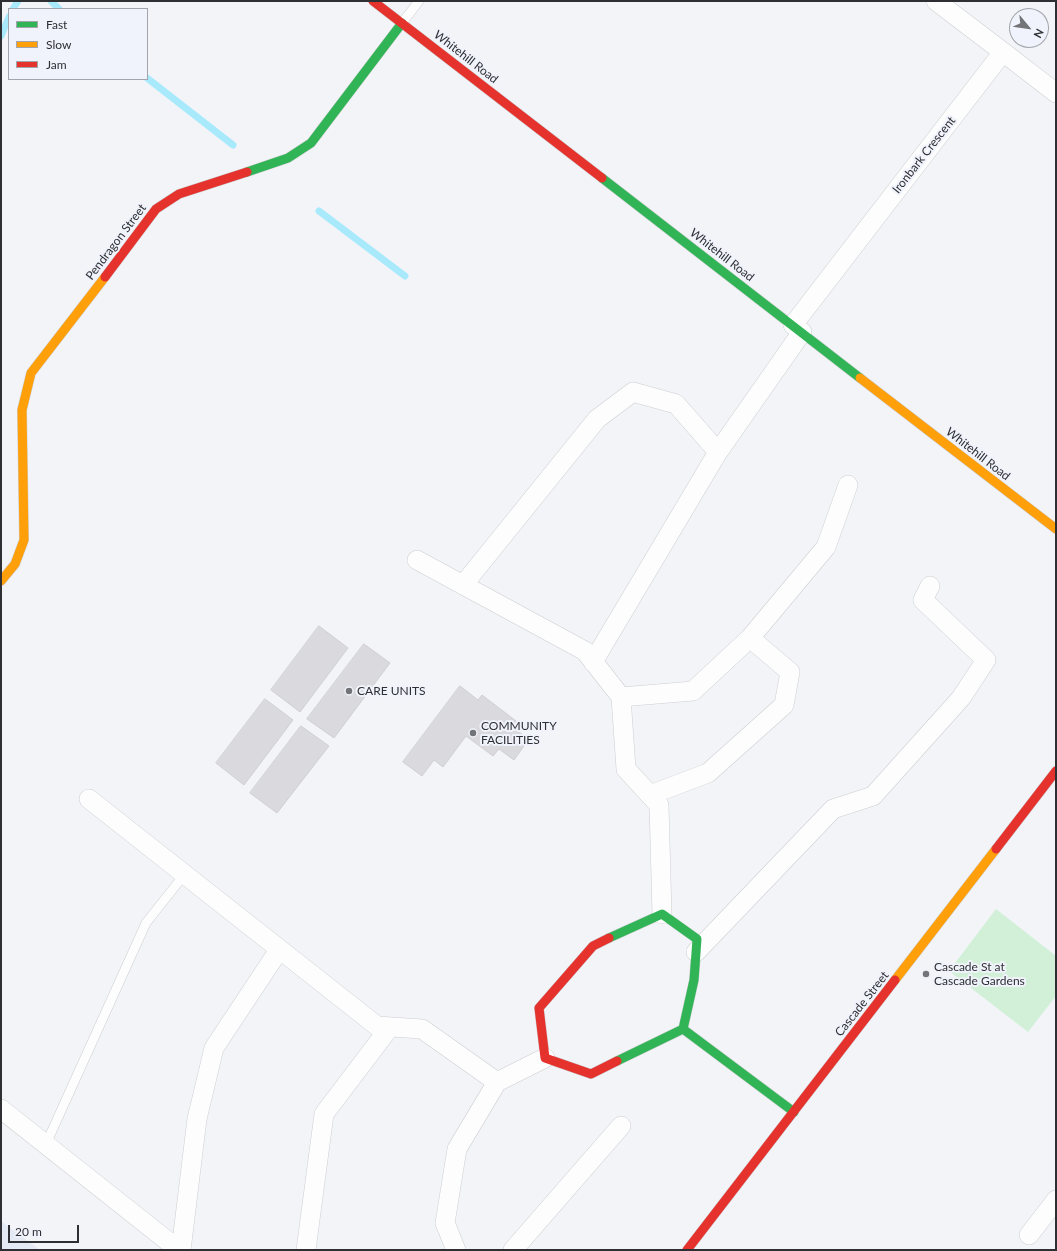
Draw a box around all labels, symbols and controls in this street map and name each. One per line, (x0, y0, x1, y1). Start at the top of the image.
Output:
legend (8, 8, 148, 80)
north arrow (1009, 8, 1049, 48)
text: Fast (46, 17, 67, 32)
street label: Whitehill Road (431, 27, 501, 87)
text: N (1031, 27, 1047, 40)
text: Slow (46, 37, 71, 52)
text: Jam (46, 57, 67, 72)
street label: Ironbark Crescent (890, 114, 958, 196)
street label: Pendragon Street (83, 201, 149, 283)
street label: Whitehill Road (687, 225, 757, 285)
street label: Whitehill Road (943, 424, 1013, 484)
place label: CARE UNITS (357, 684, 426, 698)
marker: CARE UNITS (344, 686, 354, 696)
place label: COMMUNITY FACILITIES (481, 719, 557, 747)
marker: COMMUNITY FACILITIES (468, 728, 478, 738)
place label: Cascade St at Cascade Gardens (934, 960, 1025, 988)
street label: Cascade Street (832, 969, 892, 1039)
marker: Cascade St at Cascade Gardens (921, 969, 931, 979)
scale bar (10, 1217, 81, 1243)
text: 20 m (15, 1224, 42, 1239)

